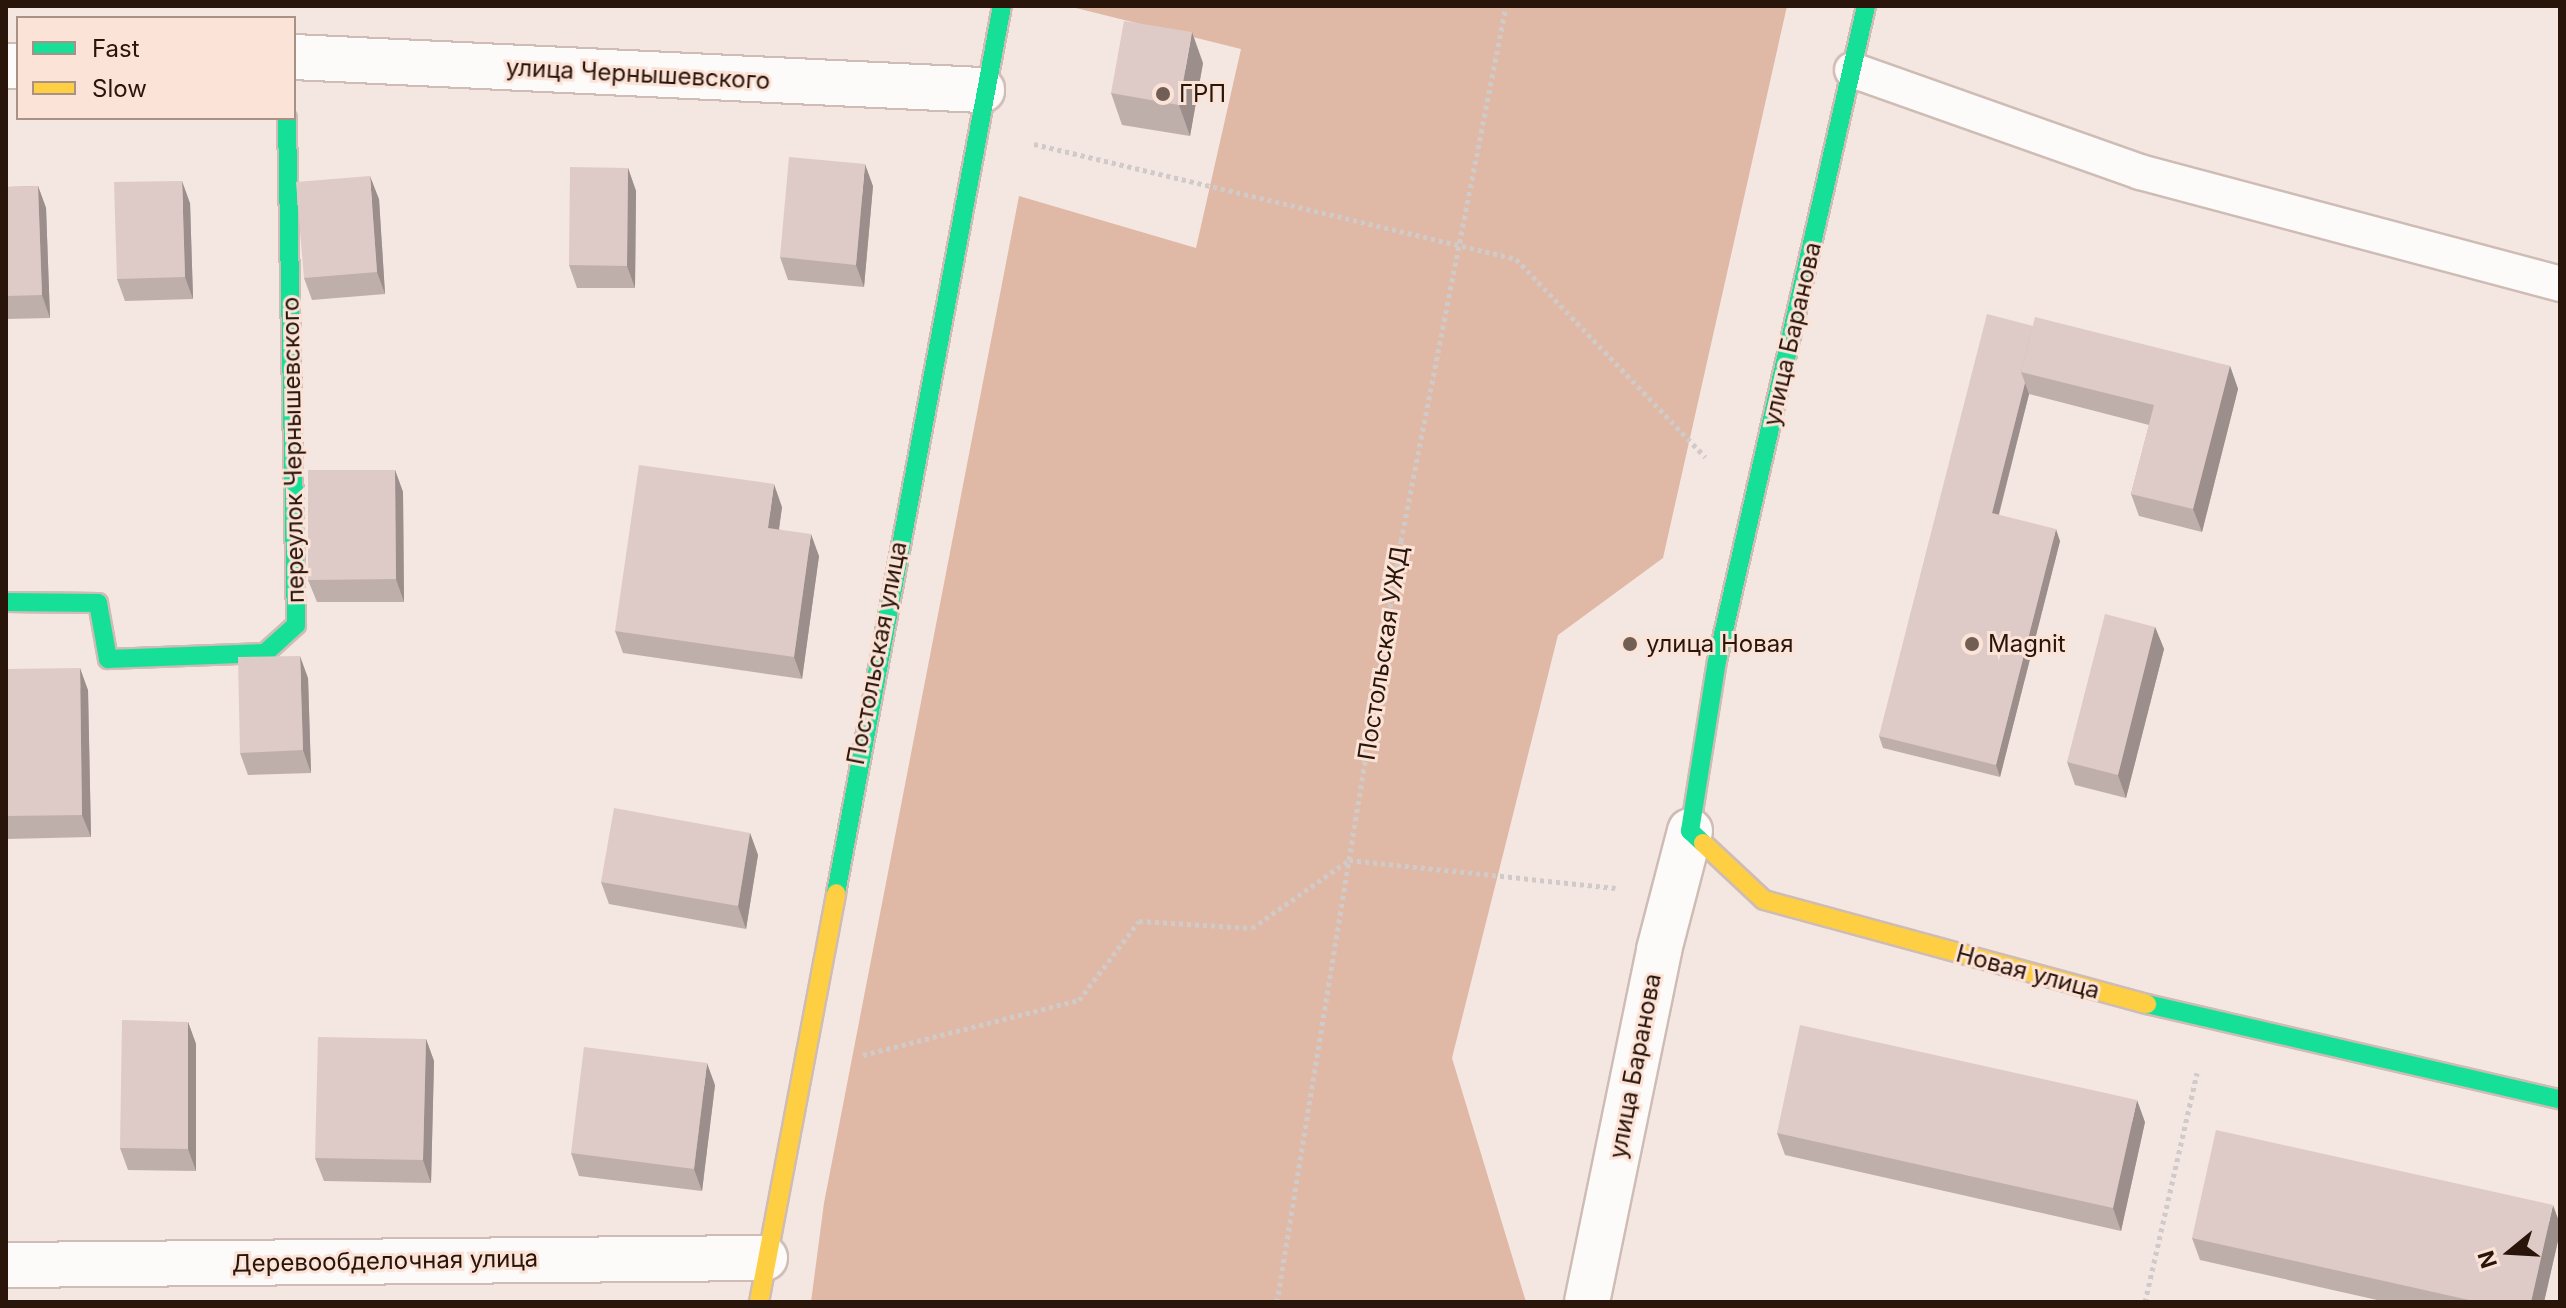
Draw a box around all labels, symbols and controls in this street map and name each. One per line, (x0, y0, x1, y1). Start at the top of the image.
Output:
legend (16, 16, 296, 120)
text: Fast (92, 34, 140, 63)
street label: улица Чернышевского (505, 53, 771, 95)
text: Slow (92, 74, 147, 103)
place label: ГРП (1179, 80, 1226, 108)
marker: ГРП (1154, 85, 1172, 103)
street label: улица Баранова (1757, 239, 1827, 429)
street label: переулок Чернышевского (276, 297, 310, 603)
street label: Постольская улица (841, 539, 913, 767)
street label: Постольская УЖД (1352, 544, 1414, 762)
place label: улица Новая (1646, 630, 1794, 658)
place label: Magnit (1988, 630, 2066, 658)
marker: улица Новая (1621, 635, 1639, 653)
marker: Magnit (1963, 635, 1981, 653)
street label: Новая улица (1953, 939, 2103, 1005)
street label: улица Баранова (1603, 971, 1667, 1161)
north arrow (2470, 1212, 2550, 1292)
street label: Деревообделочная улица (232, 1244, 538, 1278)
text: N (2472, 1247, 2502, 1271)

